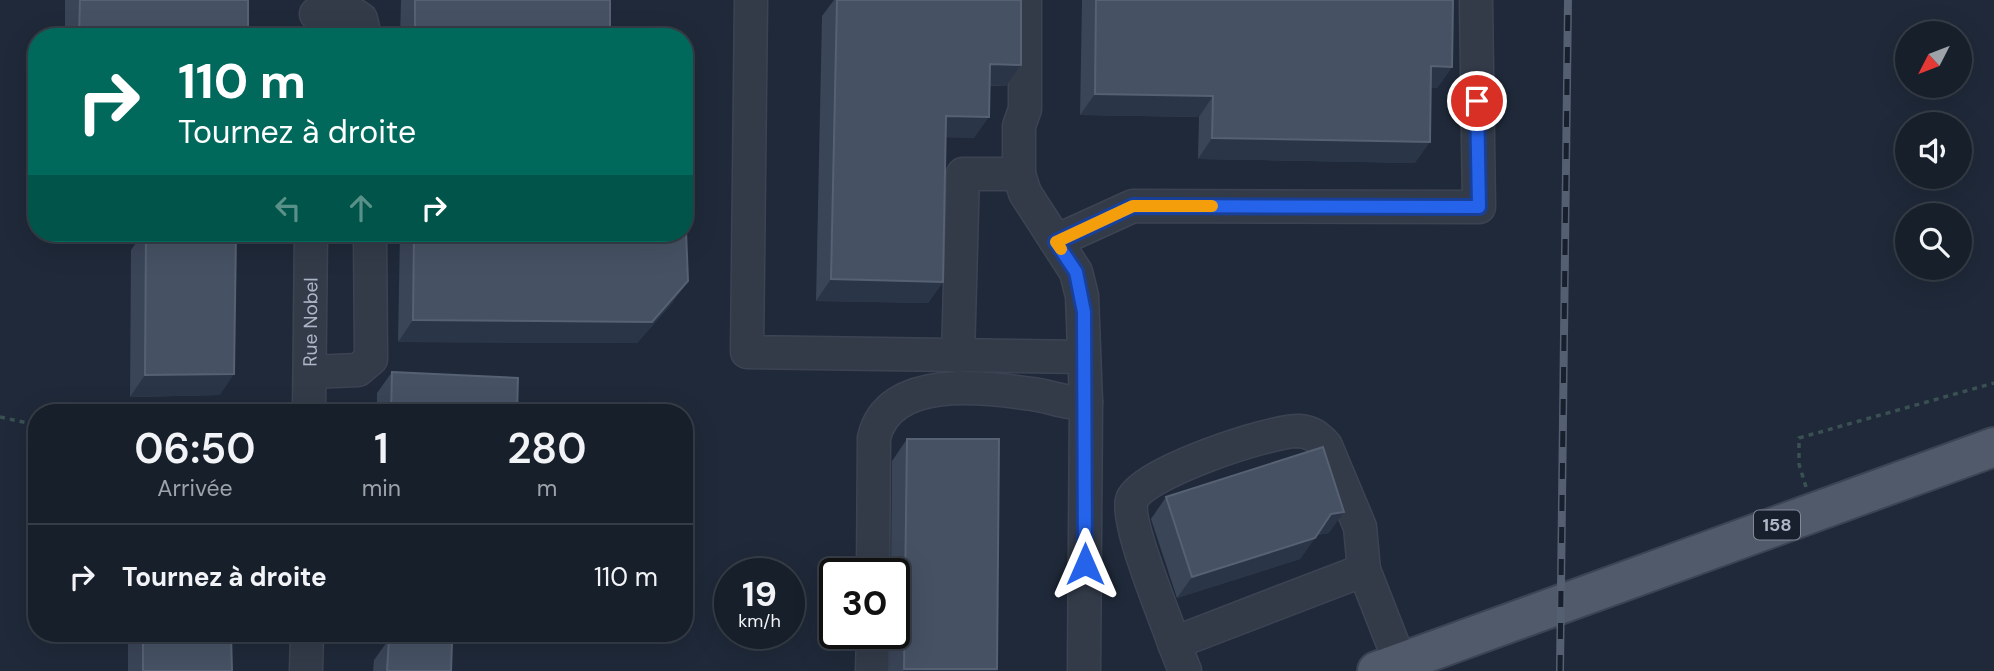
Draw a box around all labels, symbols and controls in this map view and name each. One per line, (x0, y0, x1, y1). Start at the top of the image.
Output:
north arrow (1895, 21, 1972, 98)
map controls (1895, 21, 1972, 280)
text: 110 m (178, 49, 306, 113)
icon: right (63, 56, 154, 147)
pin (1447, 71, 1507, 131)
icon: arrive (1458, 82, 1496, 120)
text: Tournez à droite (178, 111, 416, 153)
button: sound (1895, 112, 1972, 189)
icon: left (269, 189, 307, 227)
icon: ahead (342, 189, 380, 227)
icon: right (415, 189, 453, 227)
button: search (1895, 203, 1972, 280)
street label: Rue Nobel (297, 277, 323, 367)
text: 06:50 (134, 421, 256, 476)
text: 1 (374, 421, 389, 476)
text: 280 (507, 421, 587, 476)
text: Arrivée (157, 473, 233, 503)
text: min (362, 473, 401, 503)
text: m (537, 473, 557, 503)
road number: 158 (1754, 510, 1800, 540)
position arrow (1048, 527, 1122, 601)
icon: right (63, 558, 101, 596)
speed limit sign: 30 (819, 558, 910, 649)
text: Tournez à droite (122, 560, 327, 594)
text: 110 m (594, 560, 658, 594)
text: 19 (742, 571, 777, 617)
text: km/h (738, 609, 781, 633)

